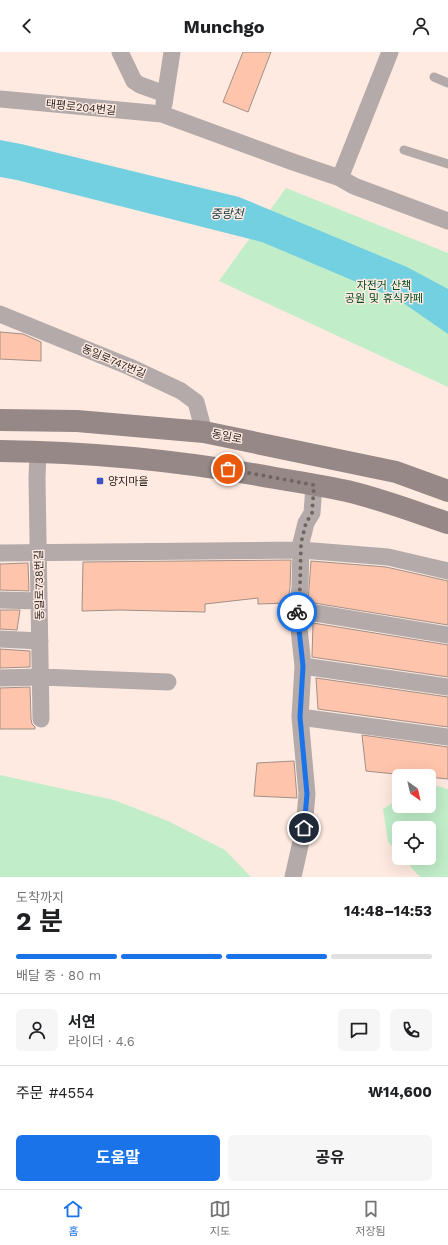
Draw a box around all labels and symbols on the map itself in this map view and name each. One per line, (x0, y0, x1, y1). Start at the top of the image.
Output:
street label: 태평로204번길 (45, 97, 117, 118)
water label: 중랑천 (210, 207, 246, 221)
park label: 자전거 산책 공원 및 휴식카페 (345, 279, 423, 305)
street label: 동일로747번길 (80, 342, 148, 381)
street label: 동일로 (211, 427, 243, 446)
pin (211, 452, 245, 486)
place label: 양지마을 (108, 475, 148, 488)
marker: 양지마을 (95, 476, 105, 486)
street label: 동일로738번길 (32, 550, 47, 620)
courier (277, 592, 317, 632)
north arrow (392, 769, 436, 813)
pin (287, 811, 321, 845)

